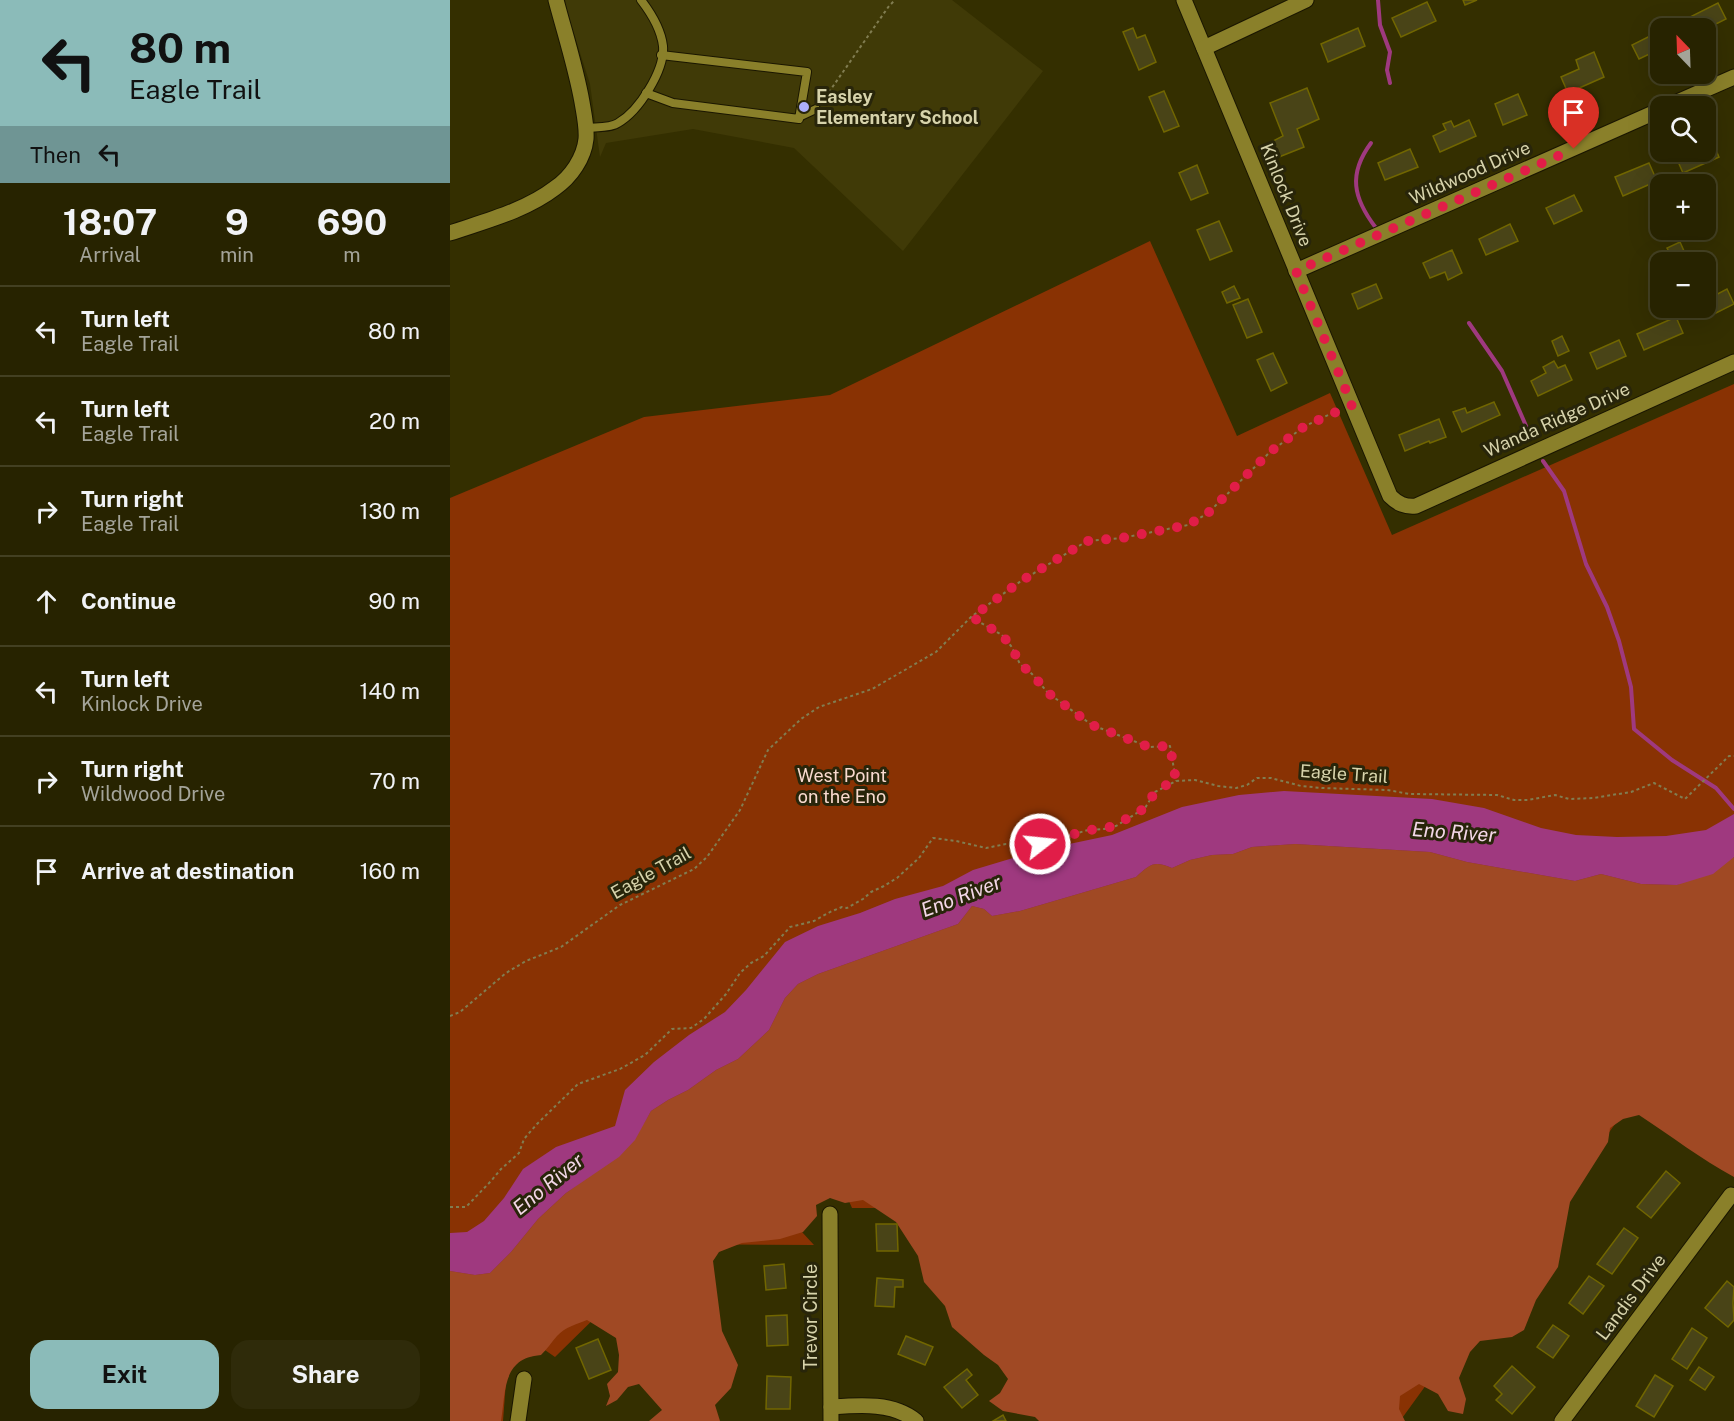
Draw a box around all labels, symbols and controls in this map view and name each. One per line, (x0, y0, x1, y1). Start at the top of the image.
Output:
north arrow (1650, 18, 1716, 84)
map controls (1650, 18, 1716, 318)
text: 80 m (129, 23, 231, 72)
icon: left (30, 24, 108, 102)
text: Eagle Trail (129, 73, 262, 105)
place label: Easley Elementary School (816, 86, 979, 128)
pin (1548, 87, 1599, 149)
icon: arrive (1557, 96, 1590, 129)
button: search (1650, 96, 1716, 162)
marker: Easley Elementary School (797, 100, 811, 114)
street label: Wildwood Drive (1406, 137, 1533, 209)
icon: left (93, 138, 126, 171)
street label: Kinlock Drive (1256, 140, 1317, 250)
text: Then (30, 142, 81, 168)
button: + (1650, 174, 1716, 240)
text: 18:07 (63, 201, 157, 243)
text: 9 (225, 201, 249, 243)
text: 690 (317, 201, 387, 243)
text: Arrival (79, 243, 141, 267)
text: min (220, 243, 254, 267)
text: m (343, 243, 361, 267)
button: − (1650, 252, 1716, 318)
text: Turn left (81, 306, 170, 332)
icon: left (30, 315, 63, 348)
text: 80 m (368, 318, 420, 344)
text: Eagle Trail (81, 332, 179, 356)
street label: Wanda Ridge Drive (1481, 378, 1633, 461)
text: Turn left (81, 396, 170, 422)
icon: left (30, 405, 63, 438)
text: 20 m (369, 408, 420, 434)
text: Eagle Trail (81, 422, 179, 446)
text: Turn right (81, 486, 184, 512)
icon: right (30, 495, 63, 528)
text: 130 m (359, 498, 420, 524)
text: Eagle Trail (81, 512, 179, 536)
icon: ahead (30, 585, 63, 618)
text: Continue (81, 588, 176, 614)
text: 90 m (369, 588, 420, 614)
text: Turn left (81, 666, 170, 692)
icon: left (30, 675, 63, 708)
text: 140 m (359, 678, 420, 704)
text: Kinlock Drive (81, 692, 203, 716)
text: Turn right (81, 756, 184, 782)
street label: Eagle Trail (1299, 760, 1389, 787)
icon: right (30, 765, 63, 798)
park label: West Point on the Eno (797, 765, 887, 807)
text: 70 m (369, 768, 420, 794)
text: Wildwood Drive (81, 782, 225, 806)
position arrow (1008, 812, 1072, 876)
water label: Eno River (1411, 817, 1497, 847)
street label: Eagle Trail (607, 842, 695, 903)
icon: arrive (30, 855, 63, 888)
text: Arrive at destination (81, 858, 294, 884)
text: 160 m (360, 858, 420, 884)
water label: Eno River (917, 870, 1005, 922)
water label: Eno River (508, 1148, 589, 1220)
street label: Landis Drive (1591, 1250, 1670, 1344)
street label: Trevor Circle (800, 1264, 821, 1370)
button: Exit (30, 1340, 219, 1409)
button: Share (231, 1340, 420, 1409)

